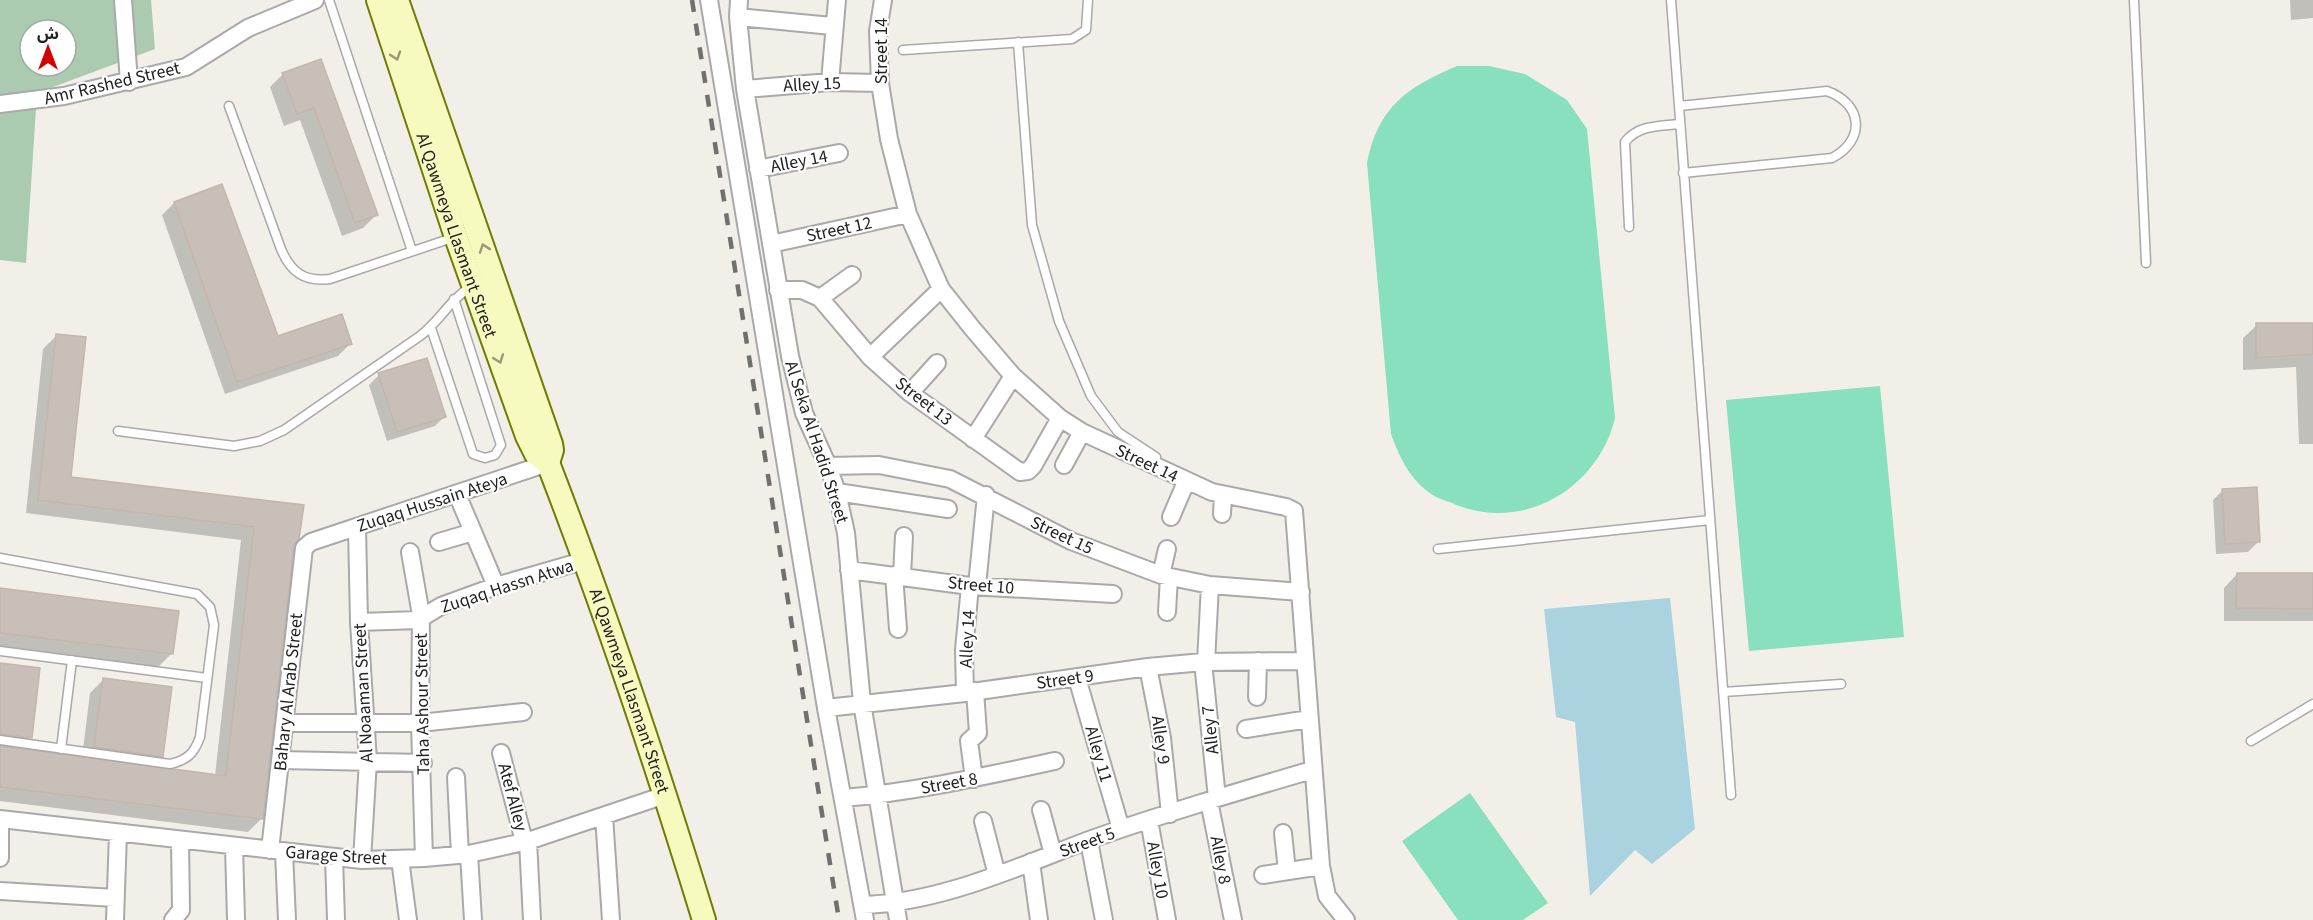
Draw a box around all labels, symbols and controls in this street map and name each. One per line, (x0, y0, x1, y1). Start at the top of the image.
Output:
north arrow (18, 18, 78, 78)
street label: Street 14 (869, 18, 894, 84)
text: ش (37, 23, 59, 45)
one-way arrow (389, 50, 401, 61)
street label: Amr Rashed Street (42, 56, 183, 111)
street label: Alley 15 (782, 70, 842, 98)
street label: Al Qawmeya Llasmant Street (410, 130, 503, 341)
street label: Alley 14 (768, 144, 830, 179)
street label: Street 12 (804, 210, 874, 249)
one-way arrow (479, 243, 492, 254)
one-way arrow (492, 354, 505, 364)
street label: Al Seka Al Hadid Street (778, 358, 855, 527)
street label: Street 13 (890, 371, 958, 432)
street label: Street 14 (1111, 438, 1182, 489)
street label: Zuqaq Hussain Ateya (354, 466, 511, 539)
street label: Street 15 (1026, 510, 1097, 561)
street label: Zuqaq Hassn Atwa (437, 553, 577, 620)
street label: Street 10 (947, 570, 1015, 601)
street label: Al Qawmeya Llasmant Street (583, 585, 676, 797)
street label: Alley 14 (954, 609, 981, 669)
street label: Bahary Al Arab Street (268, 612, 309, 772)
street label: Al Noaaman Street (347, 623, 380, 763)
street label: Taha Ashour Street (409, 633, 436, 775)
street label: Street 9 (1035, 663, 1095, 696)
street label: Alley 7 (1196, 704, 1225, 756)
street label: Alley 9 (1145, 714, 1176, 766)
street label: Alley 11 (1079, 723, 1119, 785)
street label: Atef Alley (491, 760, 534, 834)
street label: Street 8 (919, 766, 980, 801)
street label: Street 5 (1056, 821, 1119, 864)
street label: Alley 8 (1204, 834, 1237, 887)
street label: Garage Street (284, 839, 387, 872)
street label: Alley 10 (1140, 839, 1175, 901)

